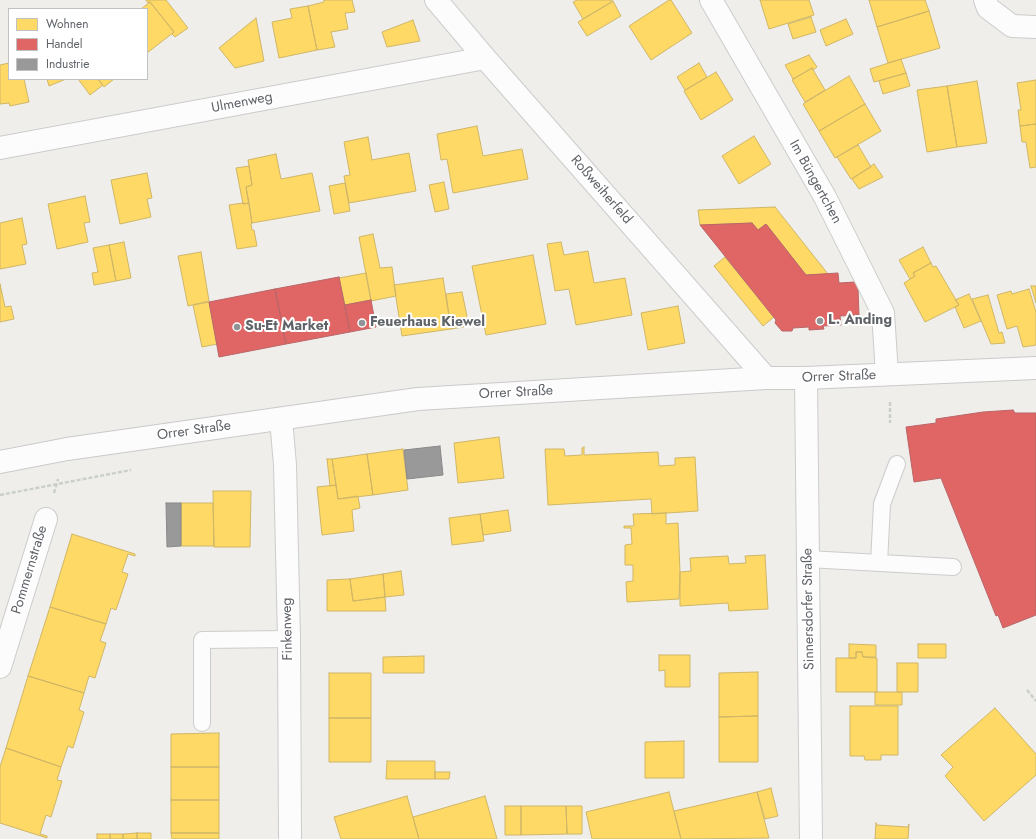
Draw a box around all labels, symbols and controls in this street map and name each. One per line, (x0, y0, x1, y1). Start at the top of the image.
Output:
legend (8, 8, 148, 80)
text: Wohnen (46, 15, 89, 33)
text: Handel (46, 35, 82, 53)
text: Industrie (46, 55, 90, 73)
street label: Ulmenweg (210, 89, 274, 117)
street label: Im Büngertchen (785, 137, 845, 227)
street label: Roßweiherfeld (567, 152, 635, 228)
place label: L. Anding (828, 313, 892, 329)
place label: Feuerhaus Kiewel (370, 315, 485, 331)
marker: L. Anding (815, 316, 825, 326)
marker: Feuerhaus Kiewel (357, 318, 367, 328)
place label: Su-Et Market (245, 319, 328, 335)
marker: Su-Et Market (232, 322, 242, 332)
street label: Orrer Straße (802, 367, 876, 387)
street label: Orrer Straße (478, 383, 554, 403)
street label: Orrer Straße (156, 418, 232, 444)
street label: Pommernstraße (9, 524, 51, 616)
street label: Sinnersdorfer Straße (800, 548, 818, 670)
street label: Finkenweg (279, 597, 297, 661)

